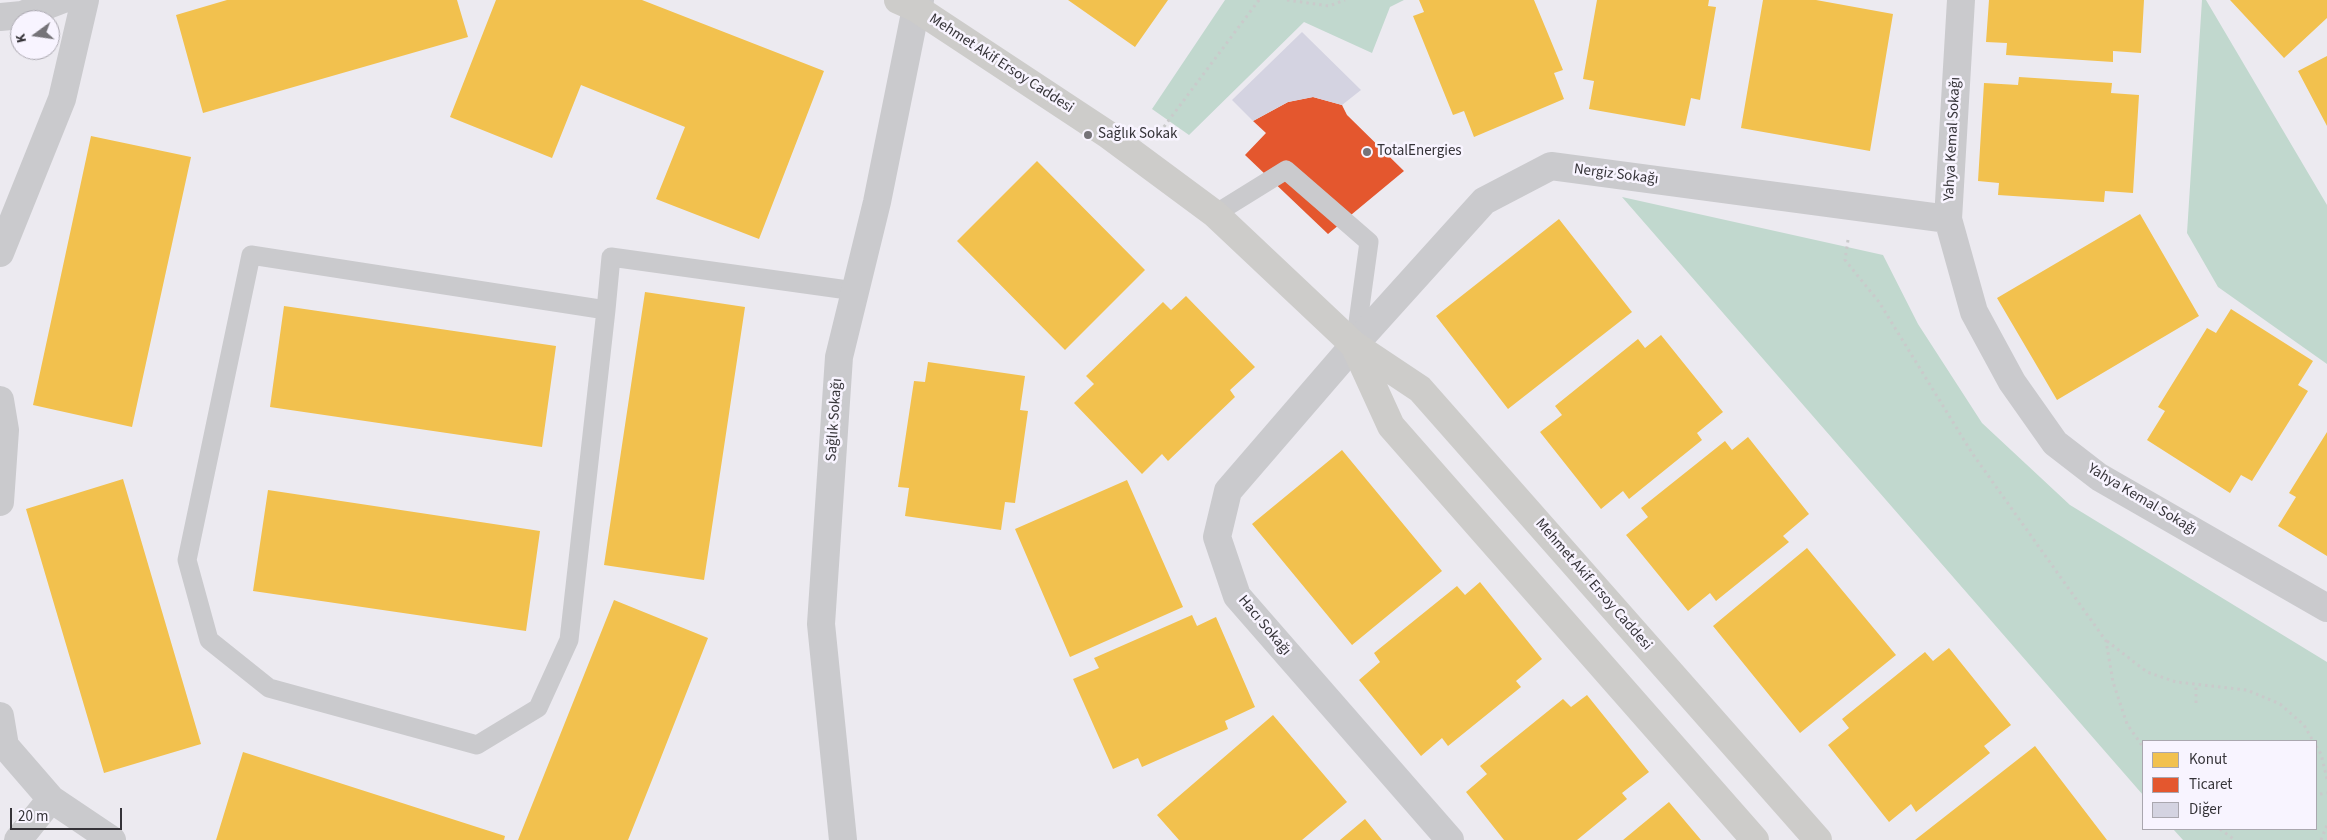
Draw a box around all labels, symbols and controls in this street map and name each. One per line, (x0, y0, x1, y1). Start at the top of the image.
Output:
north arrow (10, 10, 60, 60)
street label: Mehmet Akif Ersoy Caddesi (925, 11, 1077, 117)
text: K (11, 32, 32, 45)
street label: Yahya Kemal Sokağı (1941, 77, 1965, 201)
place label: Sağlık Sokak (1098, 126, 1177, 144)
marker: Sağlık Sokak (1082, 129, 1094, 141)
place label: TotalEnergies (1377, 143, 1462, 161)
marker: TotalEnergies (1361, 146, 1373, 158)
street label: Nergiz Sokağı (1573, 161, 1659, 189)
street label: Sağlık Sokağı (823, 378, 847, 462)
street label: Yahya Kemal Sokağı (2084, 460, 2200, 540)
street label: Mehmet Akif Ersoy Caddesi (1531, 515, 1655, 655)
street label: Hacı Sokağı (1234, 592, 1294, 660)
legend (2142, 740, 2317, 830)
text: Konut (2189, 749, 2227, 770)
text: Ticaret (2189, 774, 2232, 795)
scale bar (12, 798, 125, 830)
text: Diğer (2189, 799, 2222, 820)
text: 20 m (18, 806, 48, 827)

